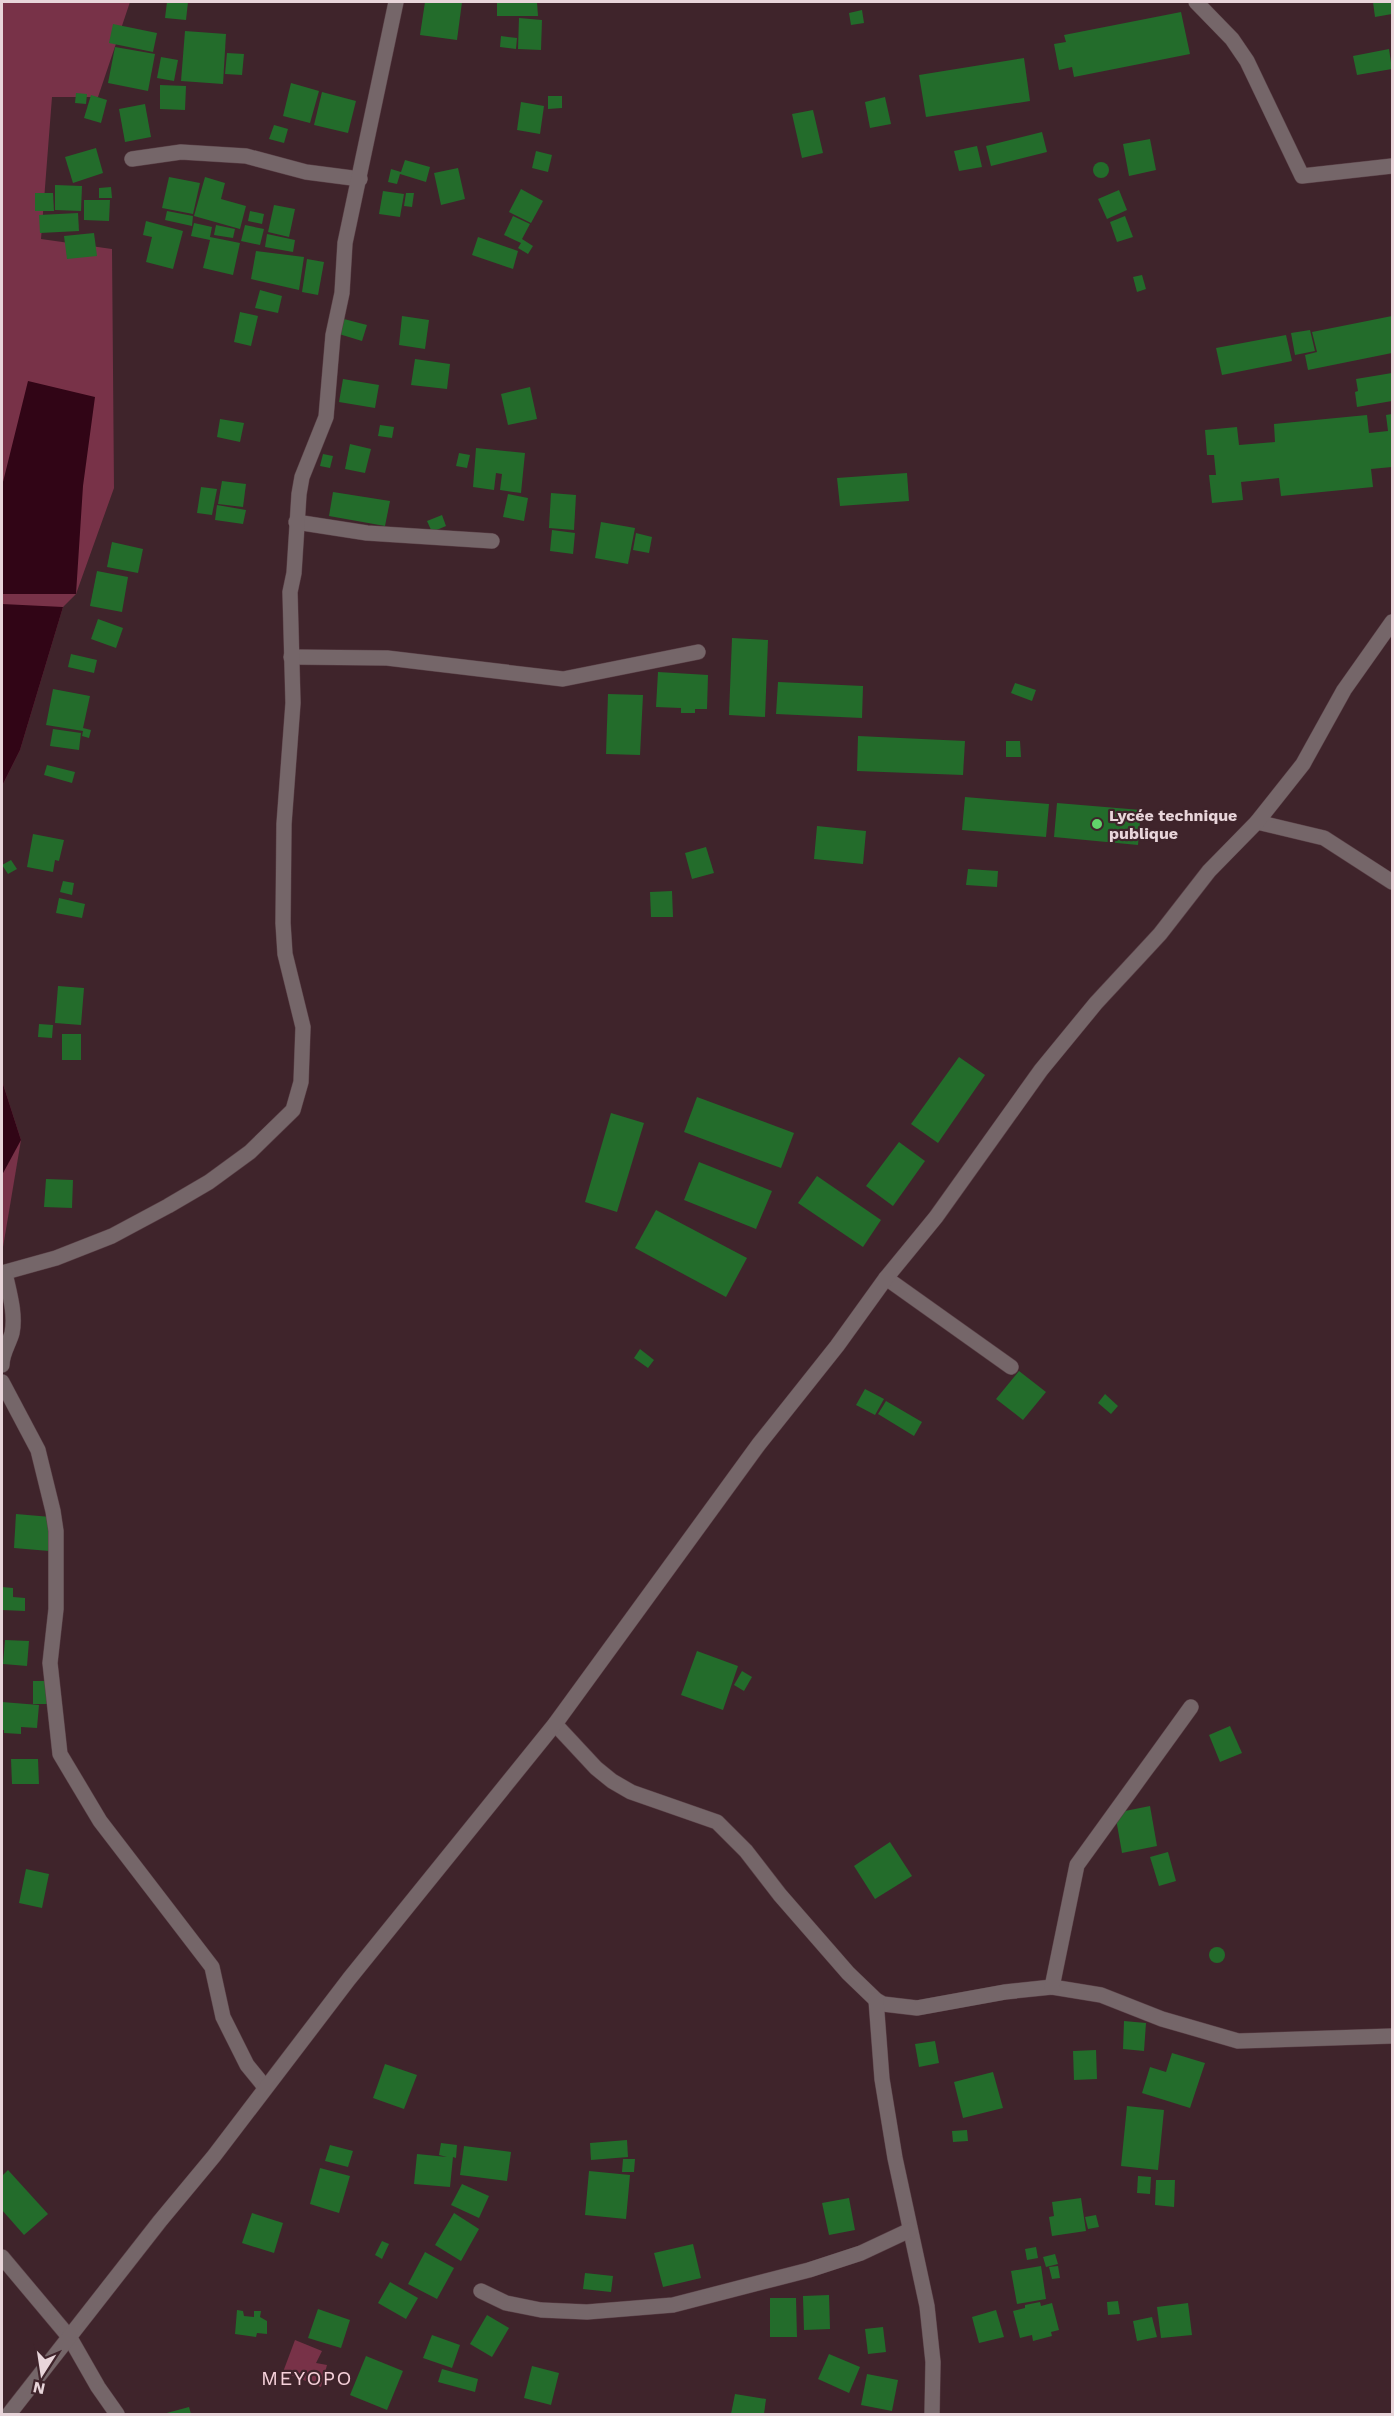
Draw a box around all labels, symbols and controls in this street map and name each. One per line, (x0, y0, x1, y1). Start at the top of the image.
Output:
place label: Lycée technique publique (1109, 806, 1237, 843)
marker: Lycée technique publique (1090, 817, 1104, 831)
north arrow (12, 2344, 72, 2404)
district label: MEYOPO (261, 2366, 353, 2390)
text: N (31, 2378, 47, 2399)

